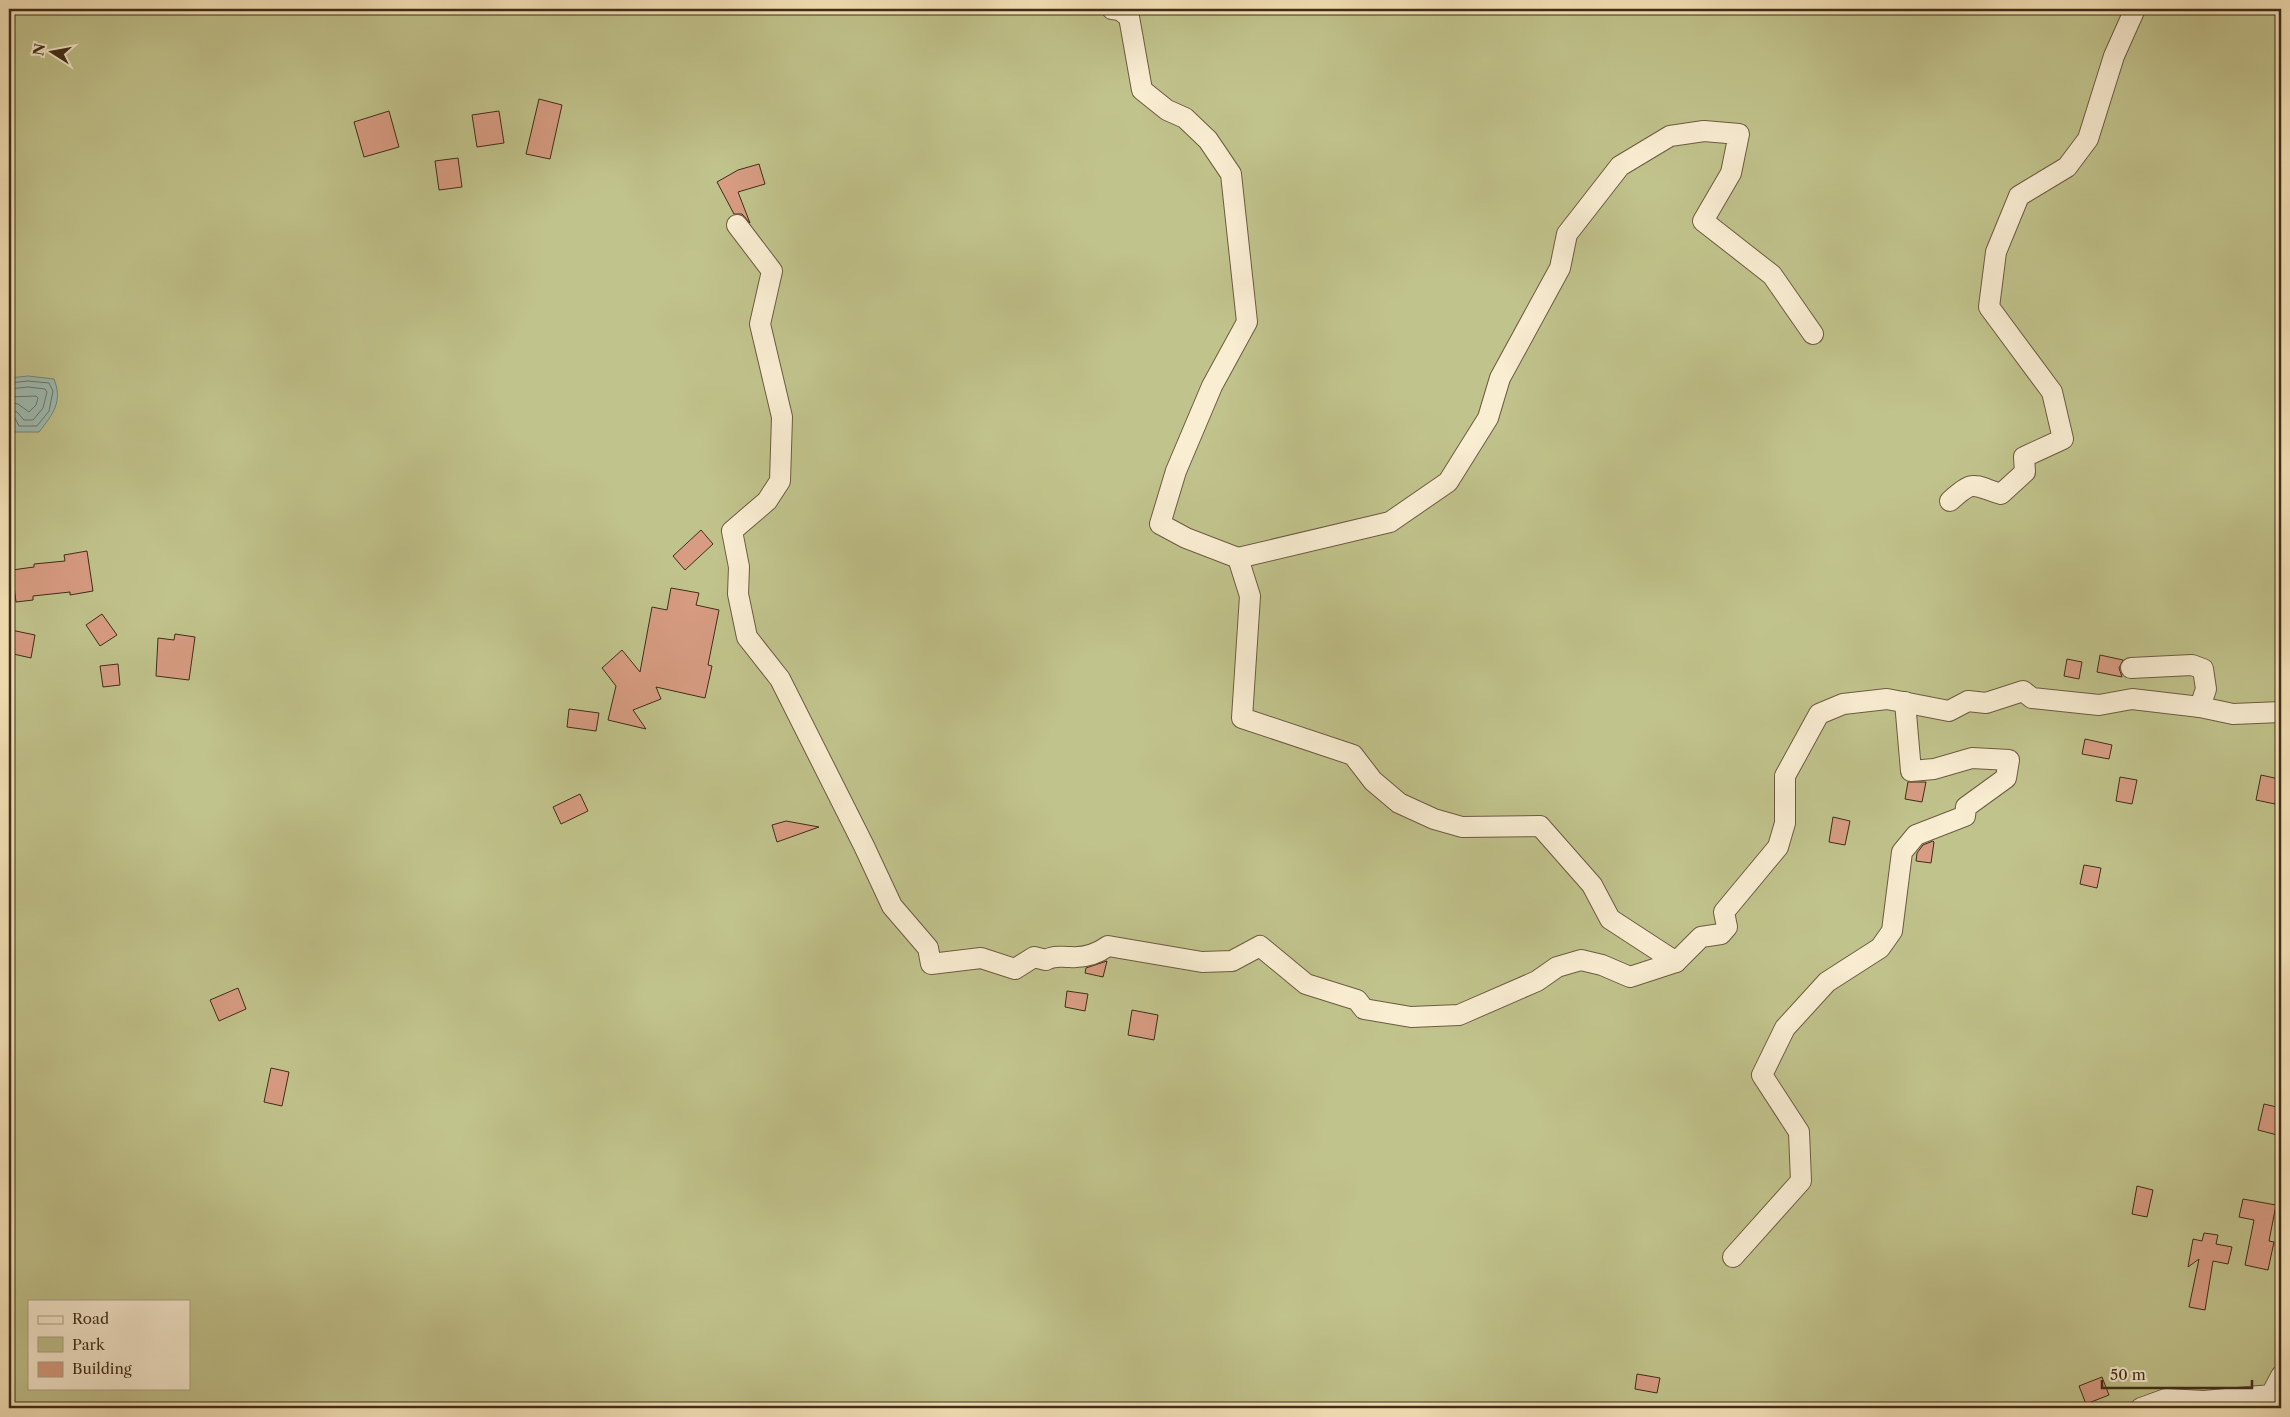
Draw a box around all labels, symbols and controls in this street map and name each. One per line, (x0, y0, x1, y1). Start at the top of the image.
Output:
north arrow (28, 28, 78, 78)
text: N (29, 42, 49, 57)
legend (28, 1300, 190, 1390)
text: Road (72, 1309, 109, 1328)
text: Park (72, 1335, 106, 1354)
scale bar (2102, 1357, 2252, 1389)
text: Building (72, 1359, 132, 1378)
text: 50 m (2110, 1365, 2146, 1384)

